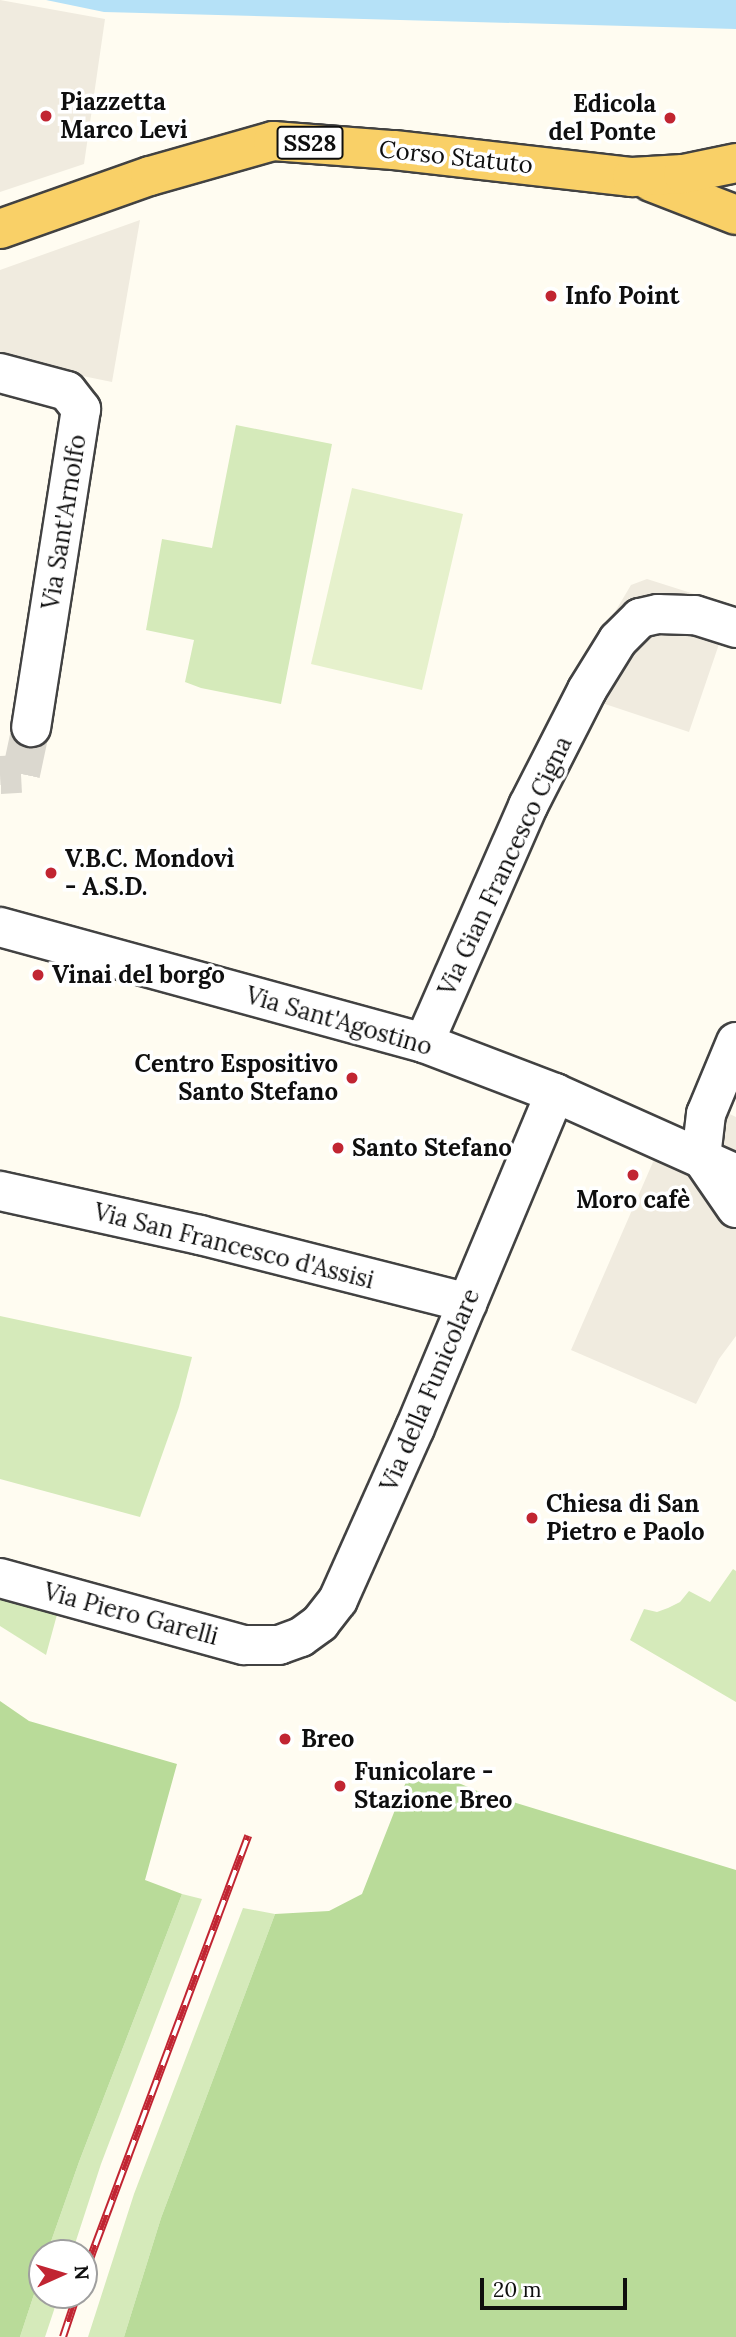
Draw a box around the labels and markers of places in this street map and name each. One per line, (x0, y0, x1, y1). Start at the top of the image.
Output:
place label: Piazzetta Marco Levi (60, 88, 188, 144)
place label: Edicola del Ponte (548, 90, 656, 146)
marker: Piazzetta Marco Levi (38, 108, 54, 124)
marker: Edicola del Ponte (662, 110, 678, 126)
place label: Info Point (565, 282, 679, 310)
marker: Info Point (543, 288, 559, 304)
place label: V.B.C. Mondovì - A.S.D. (65, 845, 234, 901)
marker: V.B.C. Mondovì - A.S.D. (43, 865, 59, 881)
place label: Vinai del borgo (52, 961, 225, 989)
marker: Vinai del borgo (30, 967, 46, 983)
place label: Centro Espositivo Santo Stefano (135, 1050, 338, 1106)
marker: Centro Espositivo Santo Stefano (344, 1070, 360, 1086)
place label: Santo Stefano (352, 1134, 512, 1162)
marker: Santo Stefano (330, 1140, 346, 1156)
marker: Moro cafè (625, 1167, 641, 1183)
place label: Moro cafè (576, 1186, 690, 1214)
place label: Chiesa di San Pietro e Paolo (546, 1490, 705, 1546)
marker: Chiesa di San Pietro e Paolo (524, 1510, 540, 1526)
place label: Breo (301, 1725, 354, 1753)
marker: Breo (275, 1729, 295, 1749)
place label: Funicolare - Stazione Breo (354, 1758, 512, 1814)
marker: Funicolare - Stazione Breo (332, 1778, 348, 1794)

